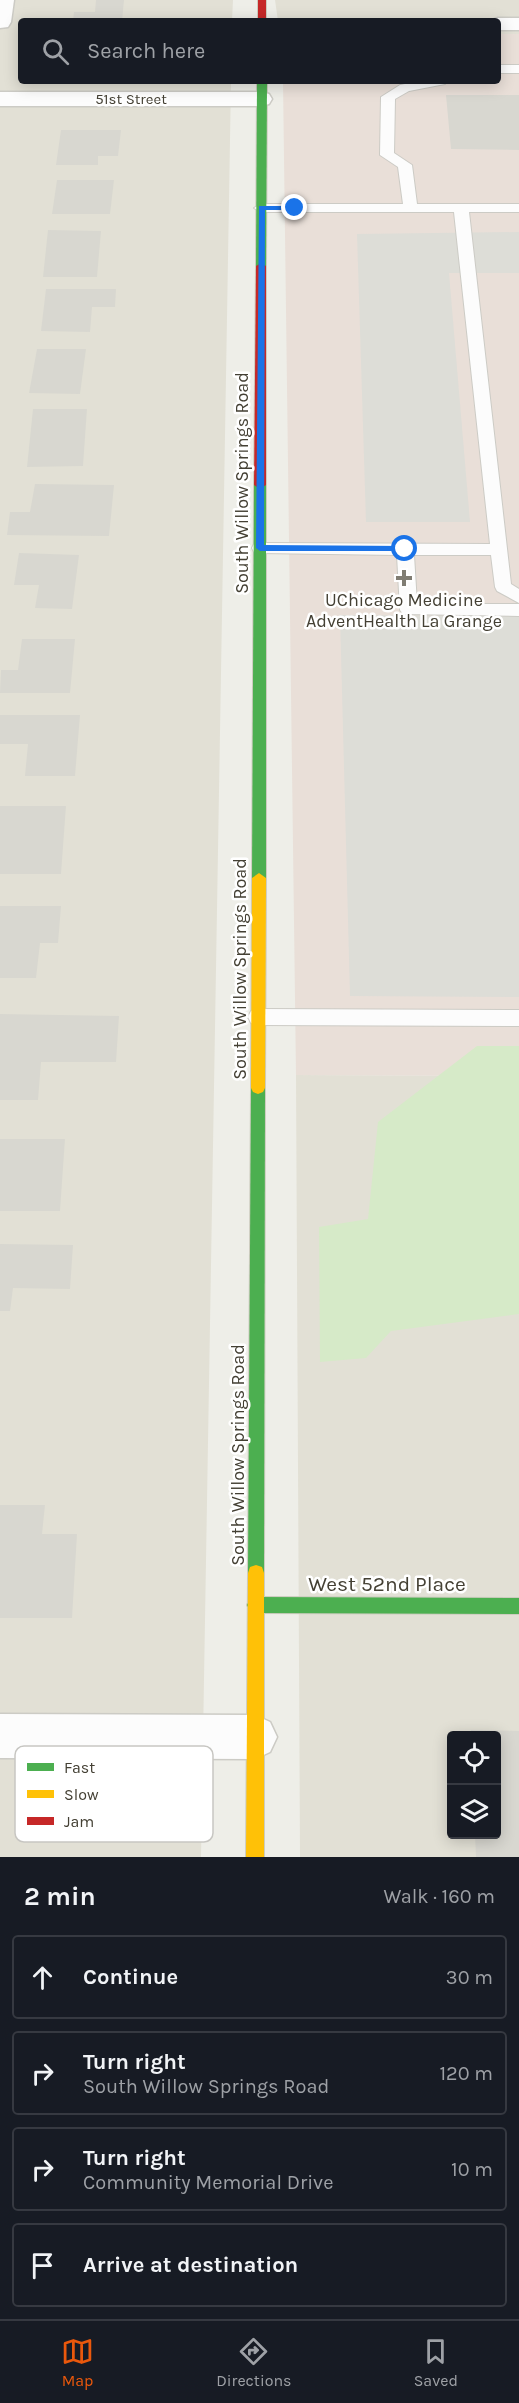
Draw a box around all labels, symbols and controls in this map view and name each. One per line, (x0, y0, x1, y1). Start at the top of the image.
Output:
search box (18, 18, 501, 84)
icon: search (39, 35, 72, 68)
text: Search here (87, 38, 205, 64)
street label: 51st Street (95, 90, 167, 108)
route end (281, 194, 307, 220)
street label: South Willow Springs Road (231, 372, 253, 594)
route start (391, 535, 417, 561)
marker: UChicago Medicine AdventHealth La Grange (395, 569, 413, 587)
place label: UChicago Medicine AdventHealth La Grange (306, 589, 502, 632)
street label: South Willow Springs Road (229, 858, 251, 1080)
street label: South Willow Springs Road (227, 1344, 249, 1566)
street label: West 52nd Place (308, 1572, 466, 1596)
map controls (447, 1731, 501, 1839)
button: locate (447, 1731, 501, 1785)
legend (15, 1746, 213, 1842)
text: Fast (64, 1758, 95, 1777)
text: Slow (64, 1785, 99, 1804)
button: layers (447, 1785, 501, 1839)
text: Jam (64, 1812, 94, 1831)
text: 2 min (24, 1881, 96, 1912)
text: Walk · 160 m (383, 1885, 495, 1908)
icon: ahead (26, 1961, 59, 1994)
text: Continue (83, 1964, 178, 1990)
text: 30 m (446, 1966, 493, 1989)
text: Turn right (83, 2049, 186, 2075)
icon: right (26, 2057, 59, 2090)
text: 120 m (439, 2062, 493, 2085)
text: South Willow Springs Road (83, 2075, 329, 2098)
text: Turn right (83, 2145, 186, 2171)
icon: right (26, 2153, 59, 2186)
text: 10 m (451, 2158, 493, 2181)
text: Community Memorial Drive (83, 2171, 333, 2194)
icon: arrive (26, 2249, 59, 2282)
text: Arrive at destination (83, 2252, 298, 2278)
tab: Map (61, 2335, 94, 2390)
tab: Directions (216, 2335, 291, 2390)
tab: Saved (414, 2335, 458, 2390)

